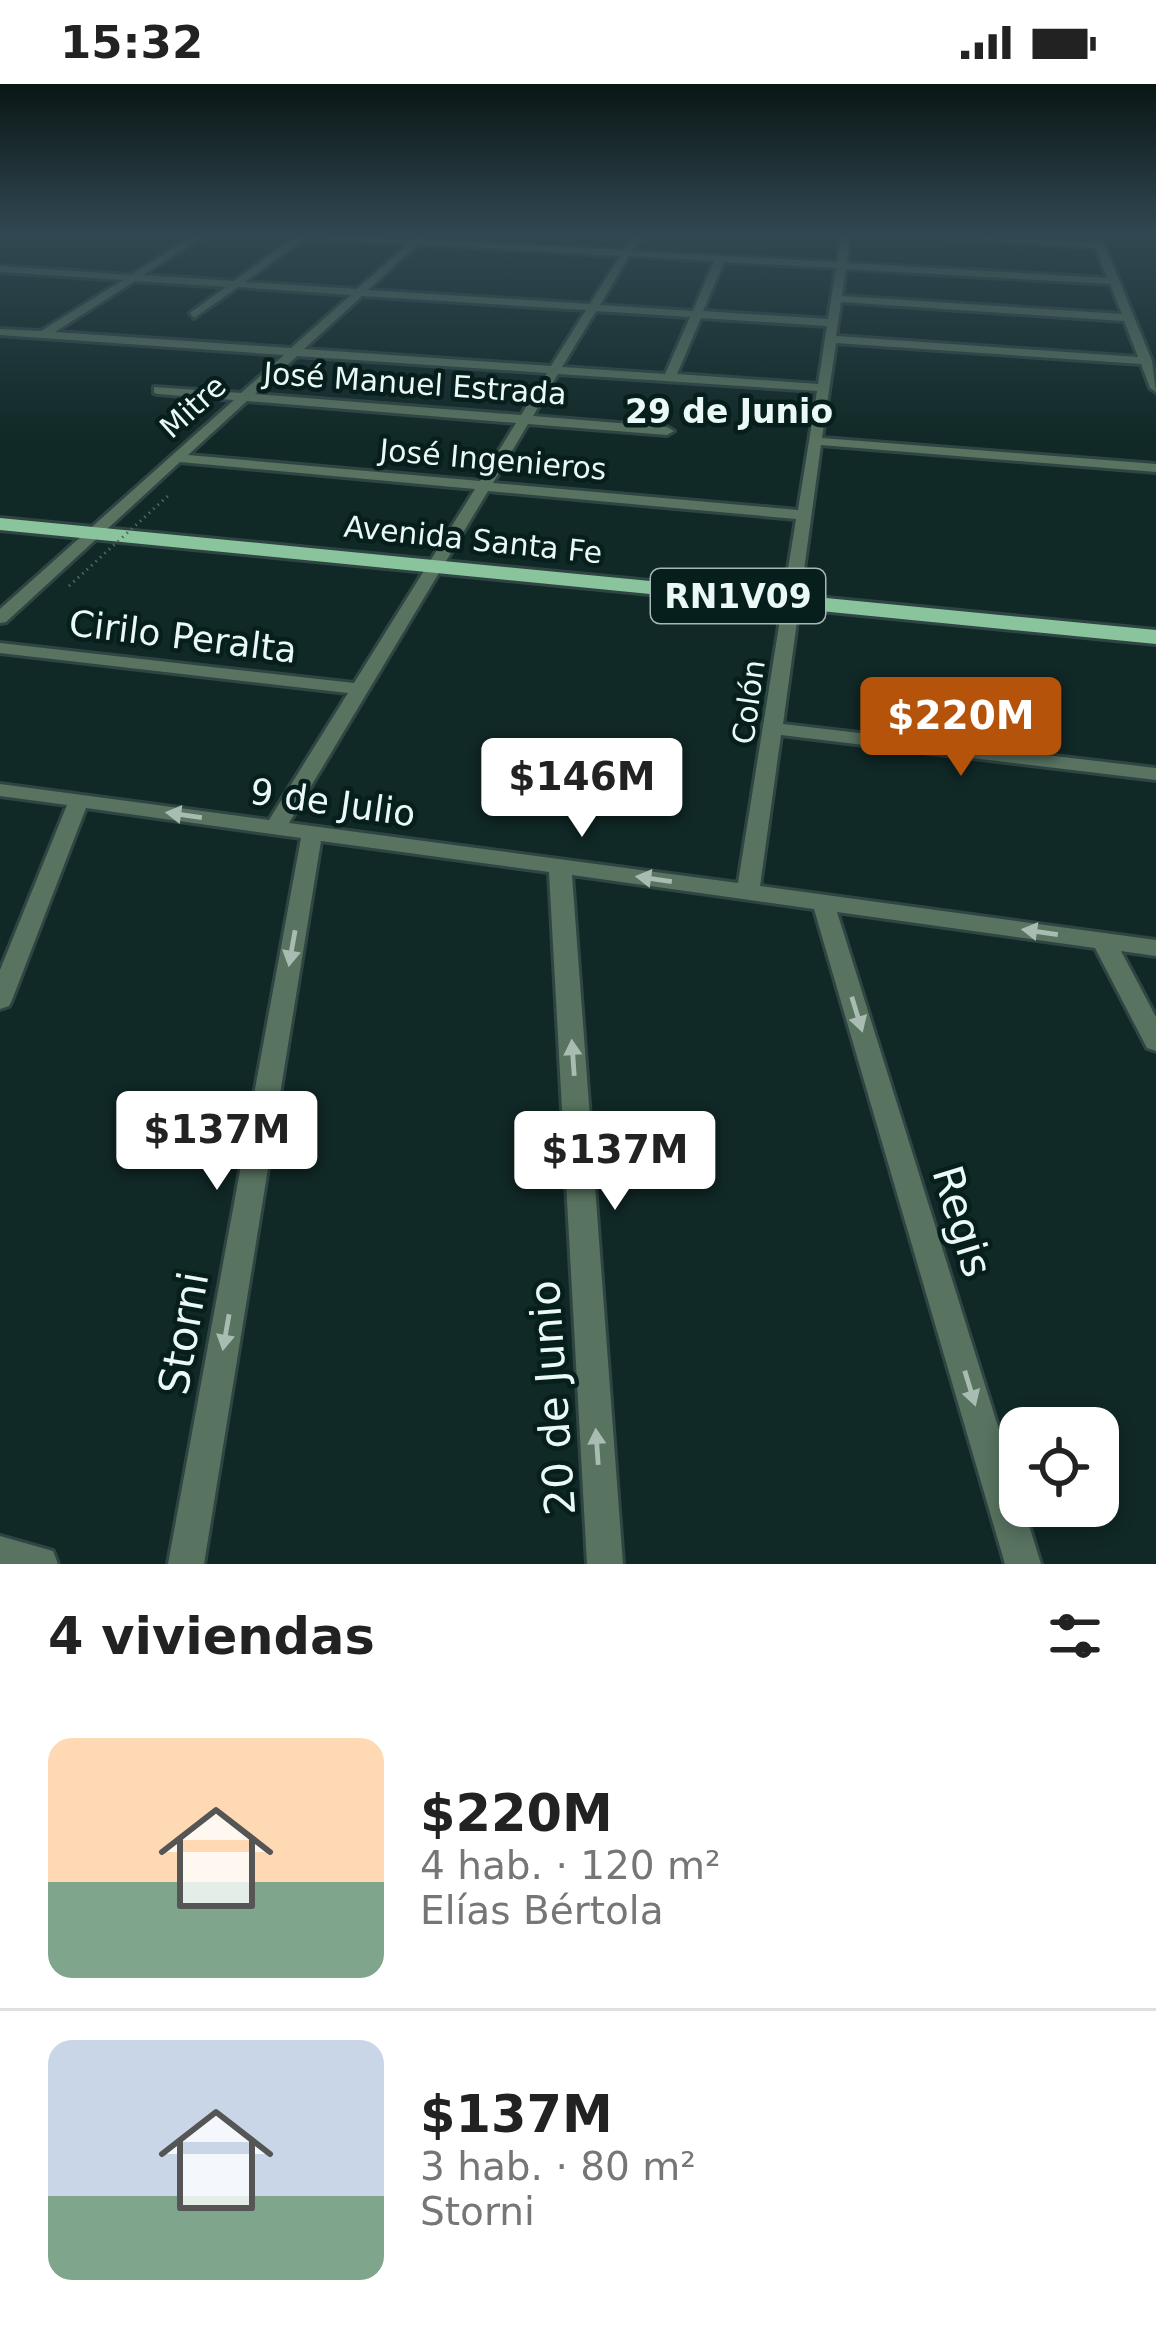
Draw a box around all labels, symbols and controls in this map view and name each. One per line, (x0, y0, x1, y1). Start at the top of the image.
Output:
text: 15:32 (60, 16, 203, 69)
street label: José Manuel Estrada (260, 355, 568, 412)
street label: Mitre (153, 368, 233, 445)
district label: 29 de Junio (625, 392, 833, 431)
street label: José Ingenieros (376, 432, 608, 487)
street label: Avenida Santa Fe (342, 509, 604, 570)
road number: RN1V09 (651, 569, 825, 623)
street label: Cirilo Peralta (67, 602, 299, 671)
street label: Colón (725, 657, 772, 746)
pin: $220M (877, 677, 1045, 779)
text: $220M (887, 693, 1035, 738)
pin: $146M (498, 738, 666, 840)
text: $146M (508, 754, 656, 799)
street label: 9 de Julio (248, 771, 418, 834)
one-way arrow (165, 806, 202, 825)
one-way arrow (634, 870, 672, 889)
one-way arrow (1021, 922, 1058, 941)
one-way arrow (282, 930, 301, 967)
one-way arrow (849, 997, 867, 1033)
one-way arrow (563, 1039, 582, 1076)
pin: $137M (133, 1091, 301, 1193)
text: $137M (143, 1107, 291, 1152)
pin: $137M (531, 1111, 699, 1213)
text: $137M (541, 1127, 689, 1172)
street label: Regis (923, 1160, 1003, 1283)
street label: Storni (149, 1268, 218, 1398)
street label: 20 de Junio (520, 1279, 585, 1517)
one-way arrow (216, 1314, 234, 1352)
one-way arrow (962, 1370, 980, 1407)
map controls (999, 1407, 1119, 1527)
button: locate (999, 1407, 1119, 1527)
one-way arrow (588, 1428, 607, 1465)
icon: filters (1042, 1603, 1108, 1669)
text: 4 viviendas (48, 1607, 375, 1666)
text: $220M (420, 1784, 613, 1843)
icon: home (144, 1786, 288, 1930)
text: 4 hab. · 120 m² (420, 1843, 721, 1888)
text: Elías Bértola (420, 1888, 664, 1933)
text: $137M (420, 2085, 613, 2144)
icon: home (144, 2088, 288, 2232)
text: 3 hab. · 80 m² (420, 2144, 696, 2189)
text: Storni (420, 2189, 535, 2234)

